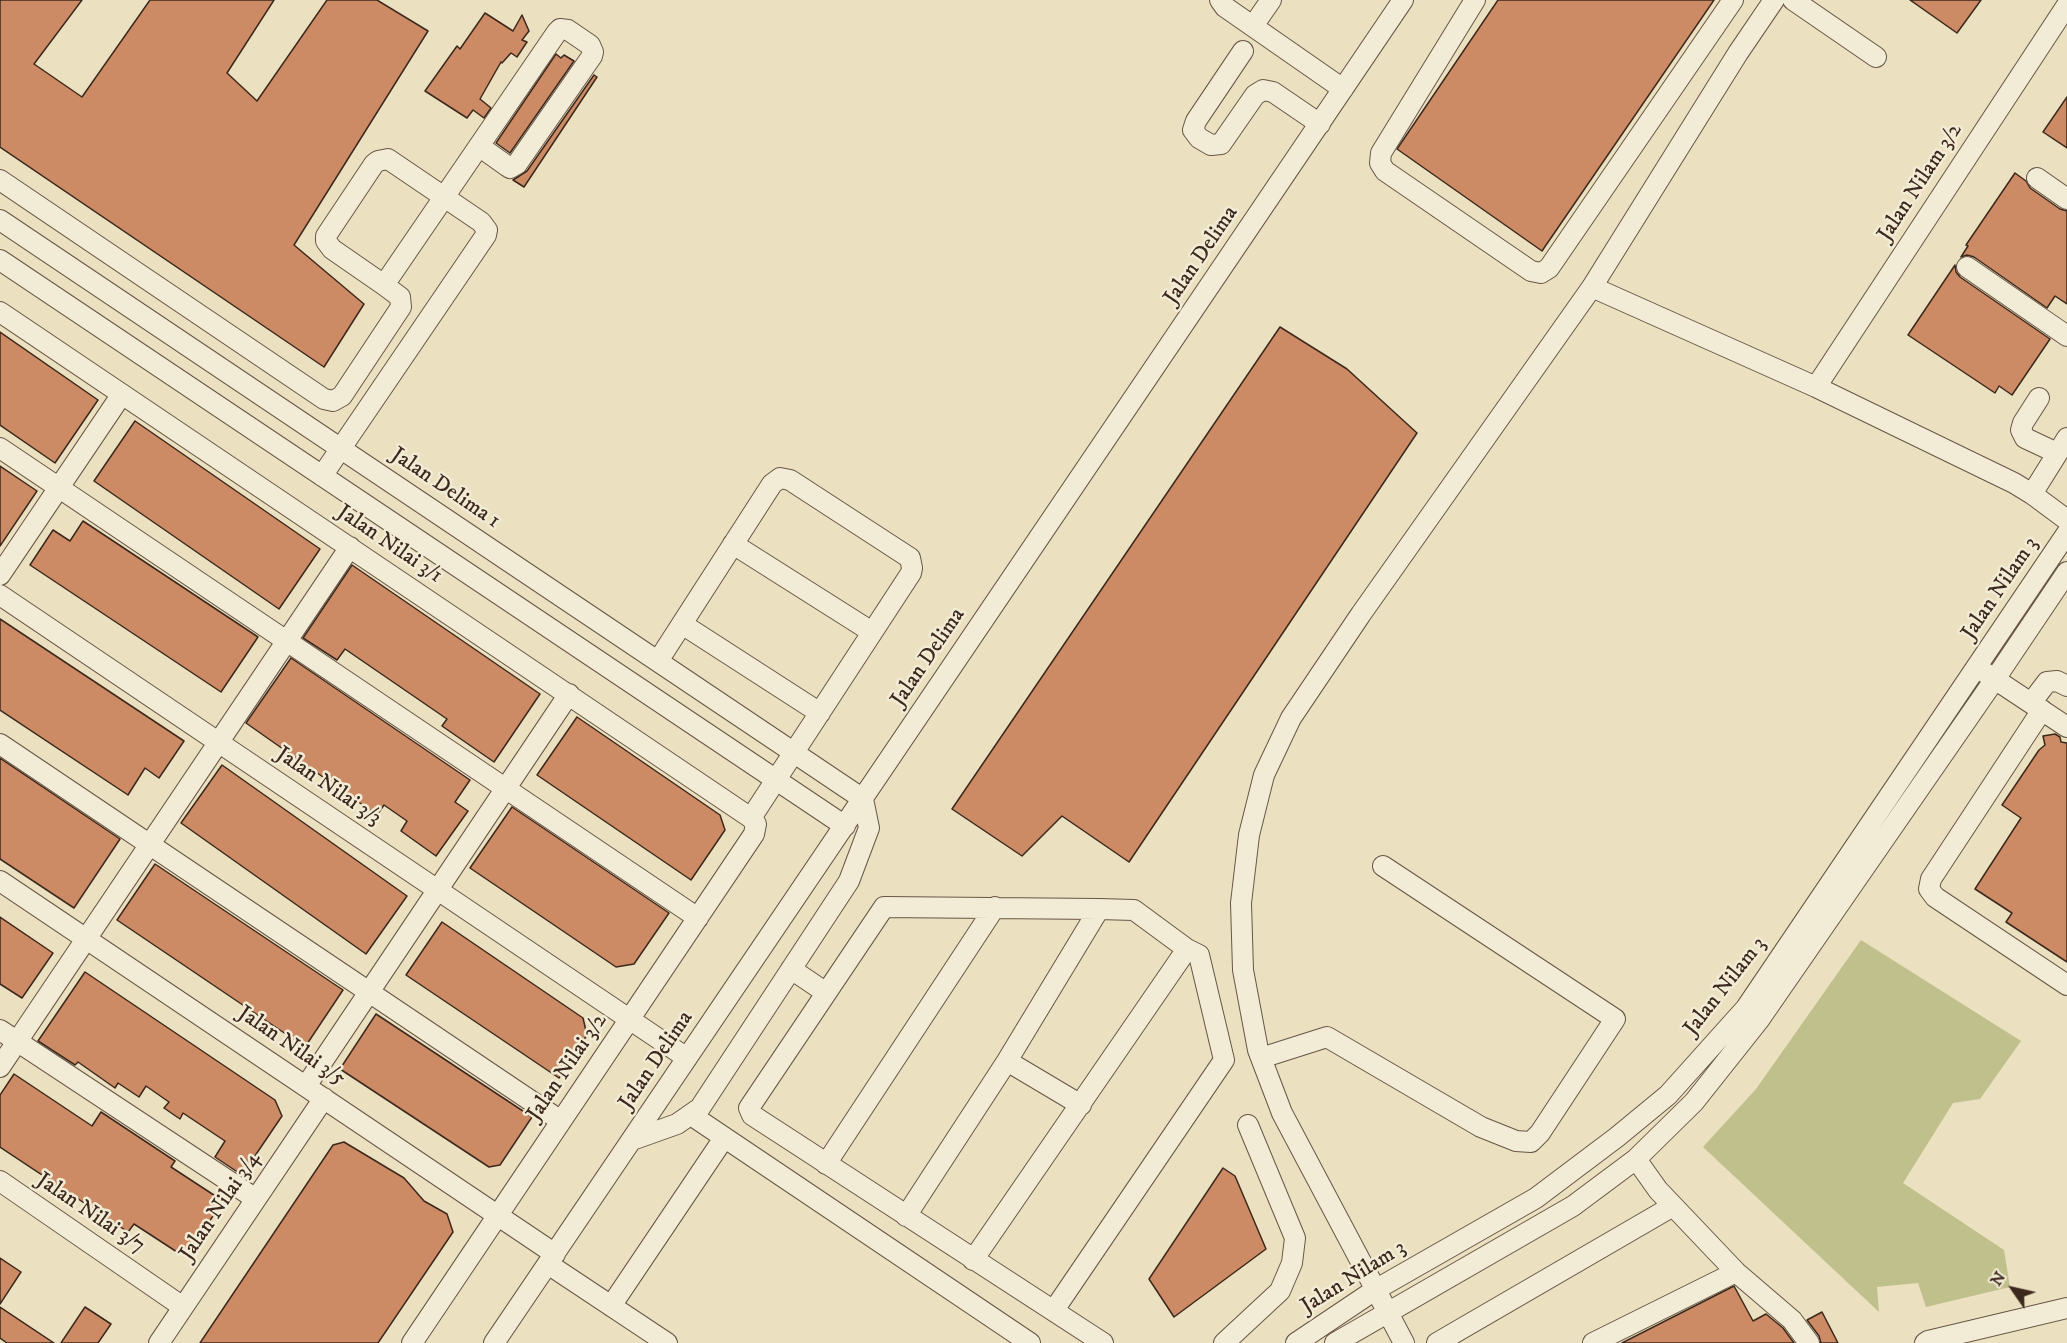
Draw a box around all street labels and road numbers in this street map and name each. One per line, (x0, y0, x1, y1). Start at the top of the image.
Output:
street label: Jalan Nilam 3/2 (1873, 119, 1969, 247)
street label: Jalan Delima (1159, 202, 1245, 310)
street label: Jalan Delima 1 (385, 443, 505, 535)
street label: Jalan Nilai 3/1 (331, 500, 447, 590)
street label: Jalan Nilam 3 (1957, 533, 2045, 645)
street label: Jalan Delima (886, 604, 972, 712)
street label: Jalan Nilai 3/3 (270, 742, 386, 832)
street label: Jalan Nilam 3 (1679, 932, 1773, 1042)
street label: Jalan Nilai 3/5 (232, 1001, 350, 1093)
street label: Jalan Delima (614, 1007, 700, 1115)
street label: Jalan Nilai 3/2 (522, 1009, 614, 1127)
street label: Jalan Nilai 3/4 (175, 1148, 267, 1266)
street label: Jalan Nilai 3/7 (31, 1168, 149, 1260)
street label: Jalan Nilam 3 (1297, 1235, 1411, 1321)

